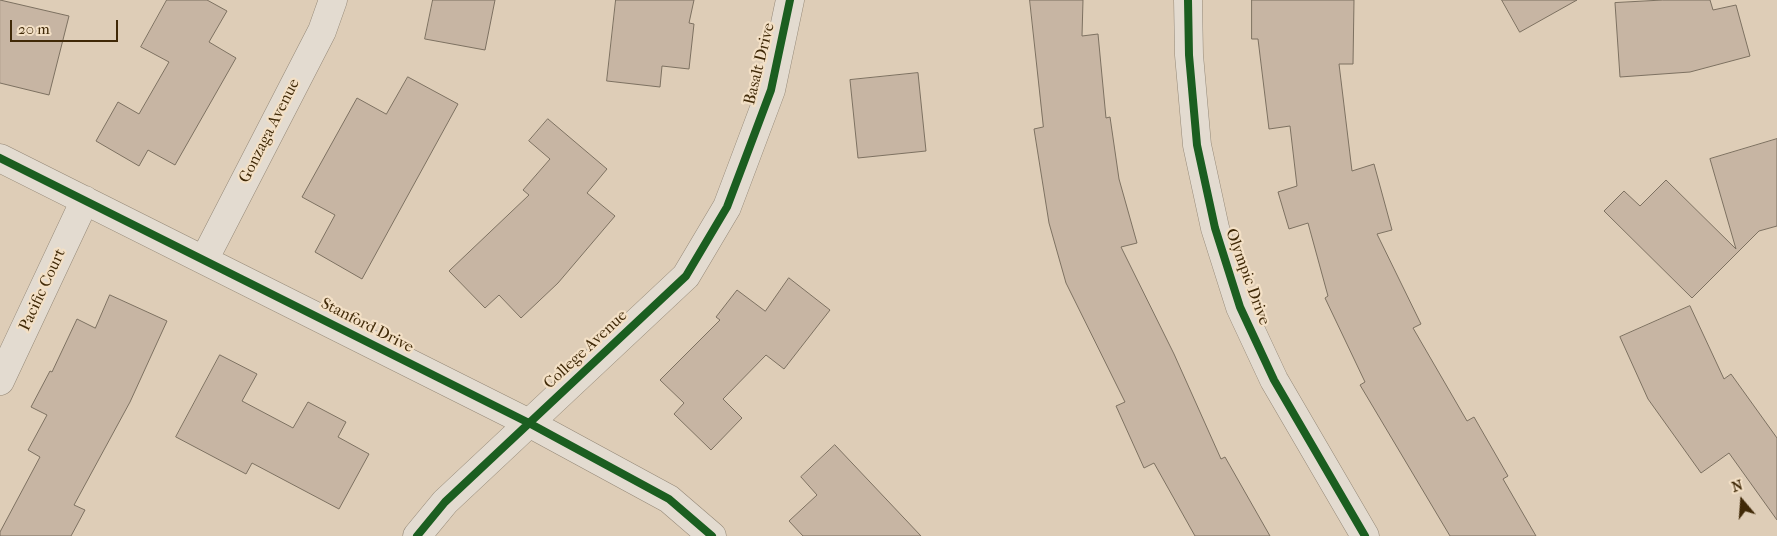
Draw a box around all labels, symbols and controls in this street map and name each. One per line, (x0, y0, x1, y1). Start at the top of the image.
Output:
scale bar (12, 10, 120, 42)
text: 20 m (18, 20, 50, 38)
street label: Basalt Drive (741, 21, 779, 107)
street label: Gonzaga Avenue (236, 76, 304, 186)
street label: Olympic Drive (1221, 226, 1273, 328)
street label: Pacific Court (16, 246, 70, 334)
street label: Stanford Drive (317, 294, 417, 358)
street label: College Avenue (540, 307, 632, 393)
north arrow (1717, 476, 1767, 526)
text: N (1730, 477, 1745, 496)

